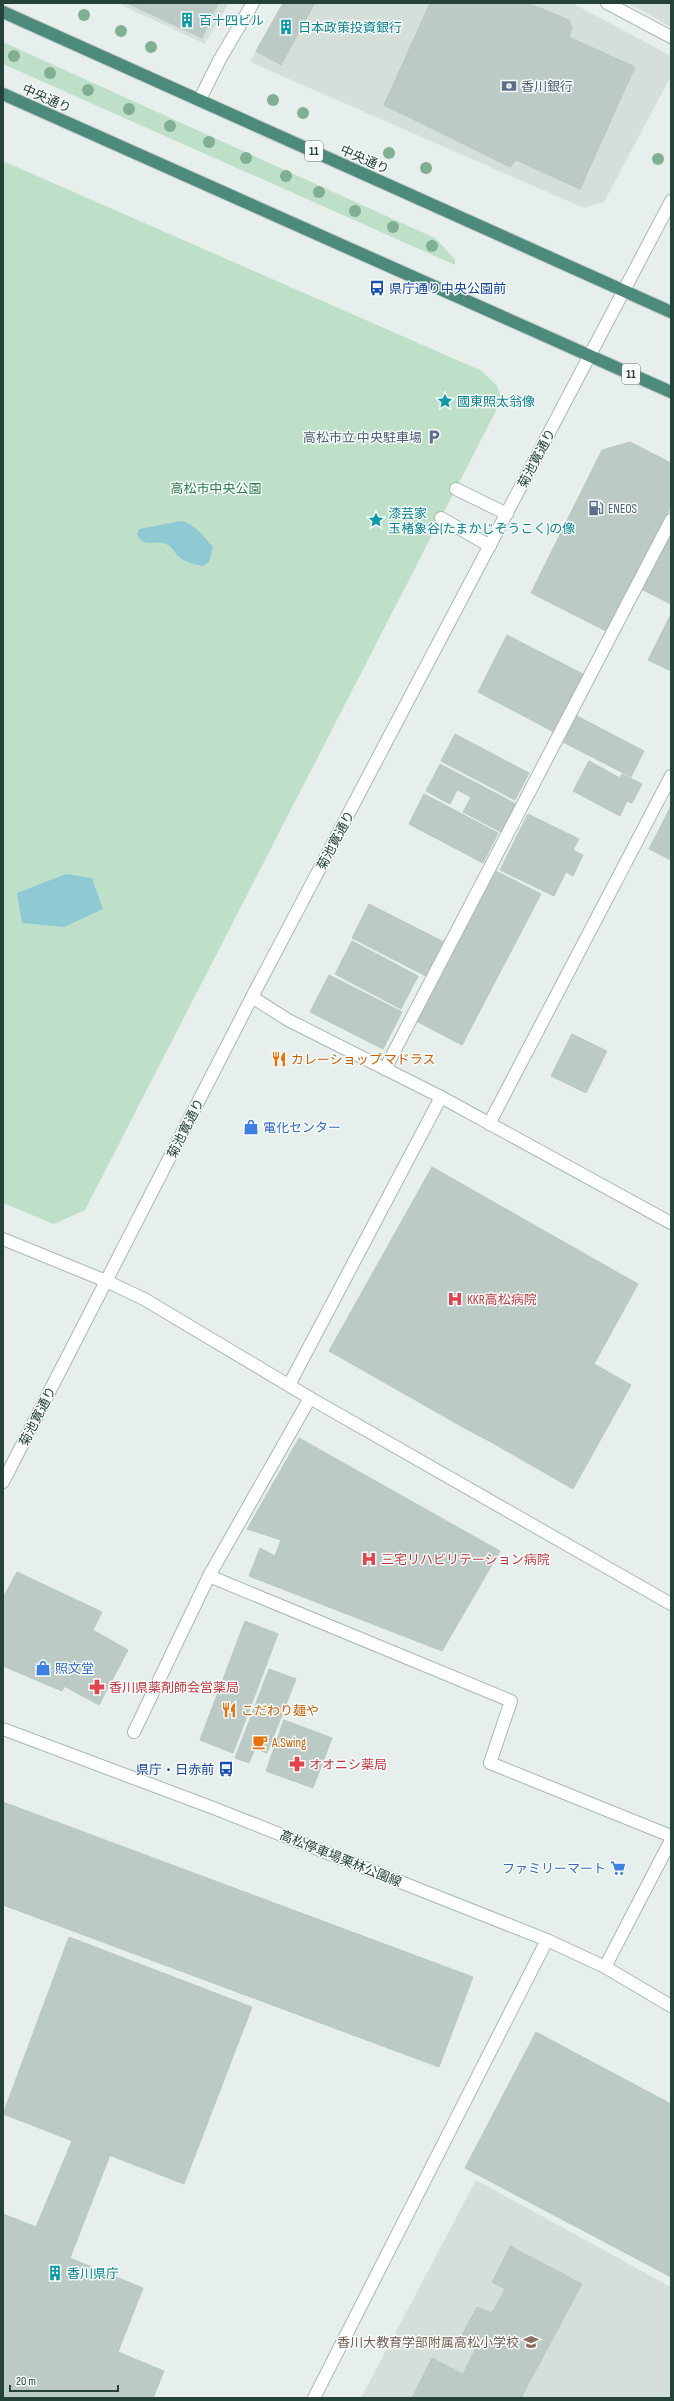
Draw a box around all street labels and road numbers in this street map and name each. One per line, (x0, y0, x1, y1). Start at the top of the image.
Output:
street label: 中央通り (20, 81, 74, 117)
road number: 11 (305, 141, 323, 161)
street label: 中央通り (338, 142, 392, 178)
road number: 11 (622, 364, 640, 384)
street label: 菊池寛通り (515, 426, 559, 491)
street label: 菊池寛通り (314, 808, 358, 873)
street label: 菊池寛通り (164, 1096, 208, 1161)
street label: 菊池寛通り (16, 1384, 60, 1449)
street label: 高松停車場栗林公園線 (277, 1827, 404, 1891)

